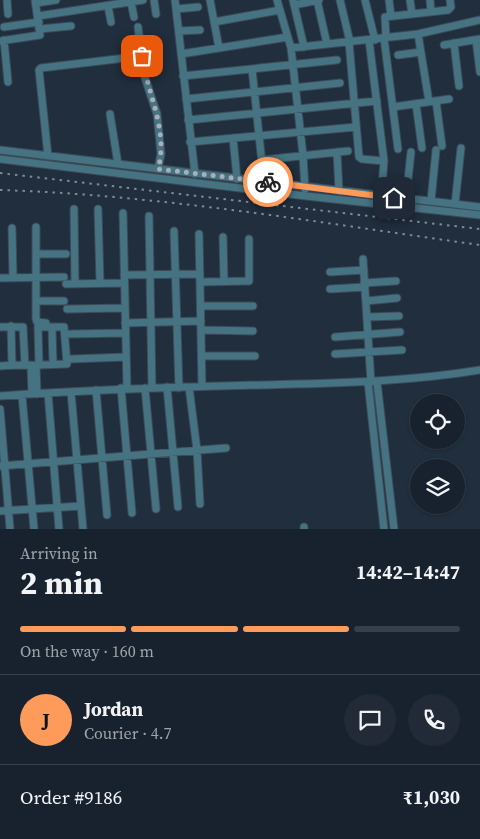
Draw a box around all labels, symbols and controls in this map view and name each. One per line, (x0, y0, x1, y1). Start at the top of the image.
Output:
pin (121, 35, 163, 77)
icon: bag (128, 42, 156, 70)
courier (243, 157, 293, 207)
icon: bike (254, 168, 282, 196)
pin (373, 177, 415, 219)
icon: home (380, 184, 408, 212)
map controls (410, 394, 465, 514)
button: locate (410, 394, 465, 449)
button: layers (410, 459, 465, 514)
text: Arriving in (20, 542, 98, 564)
text: 14:42–14:47 (356, 559, 460, 585)
text: 2 min (20, 561, 103, 605)
text: On the way · 160 m (20, 640, 154, 662)
button: chat (344, 694, 396, 746)
button: phone (408, 694, 460, 746)
text: Jordan (84, 696, 143, 722)
text: J (42, 707, 50, 733)
text: Courier · 4.7 (84, 722, 172, 744)
text: Order #9186 (20, 784, 122, 810)
text: ₹1,030 (403, 784, 460, 810)

